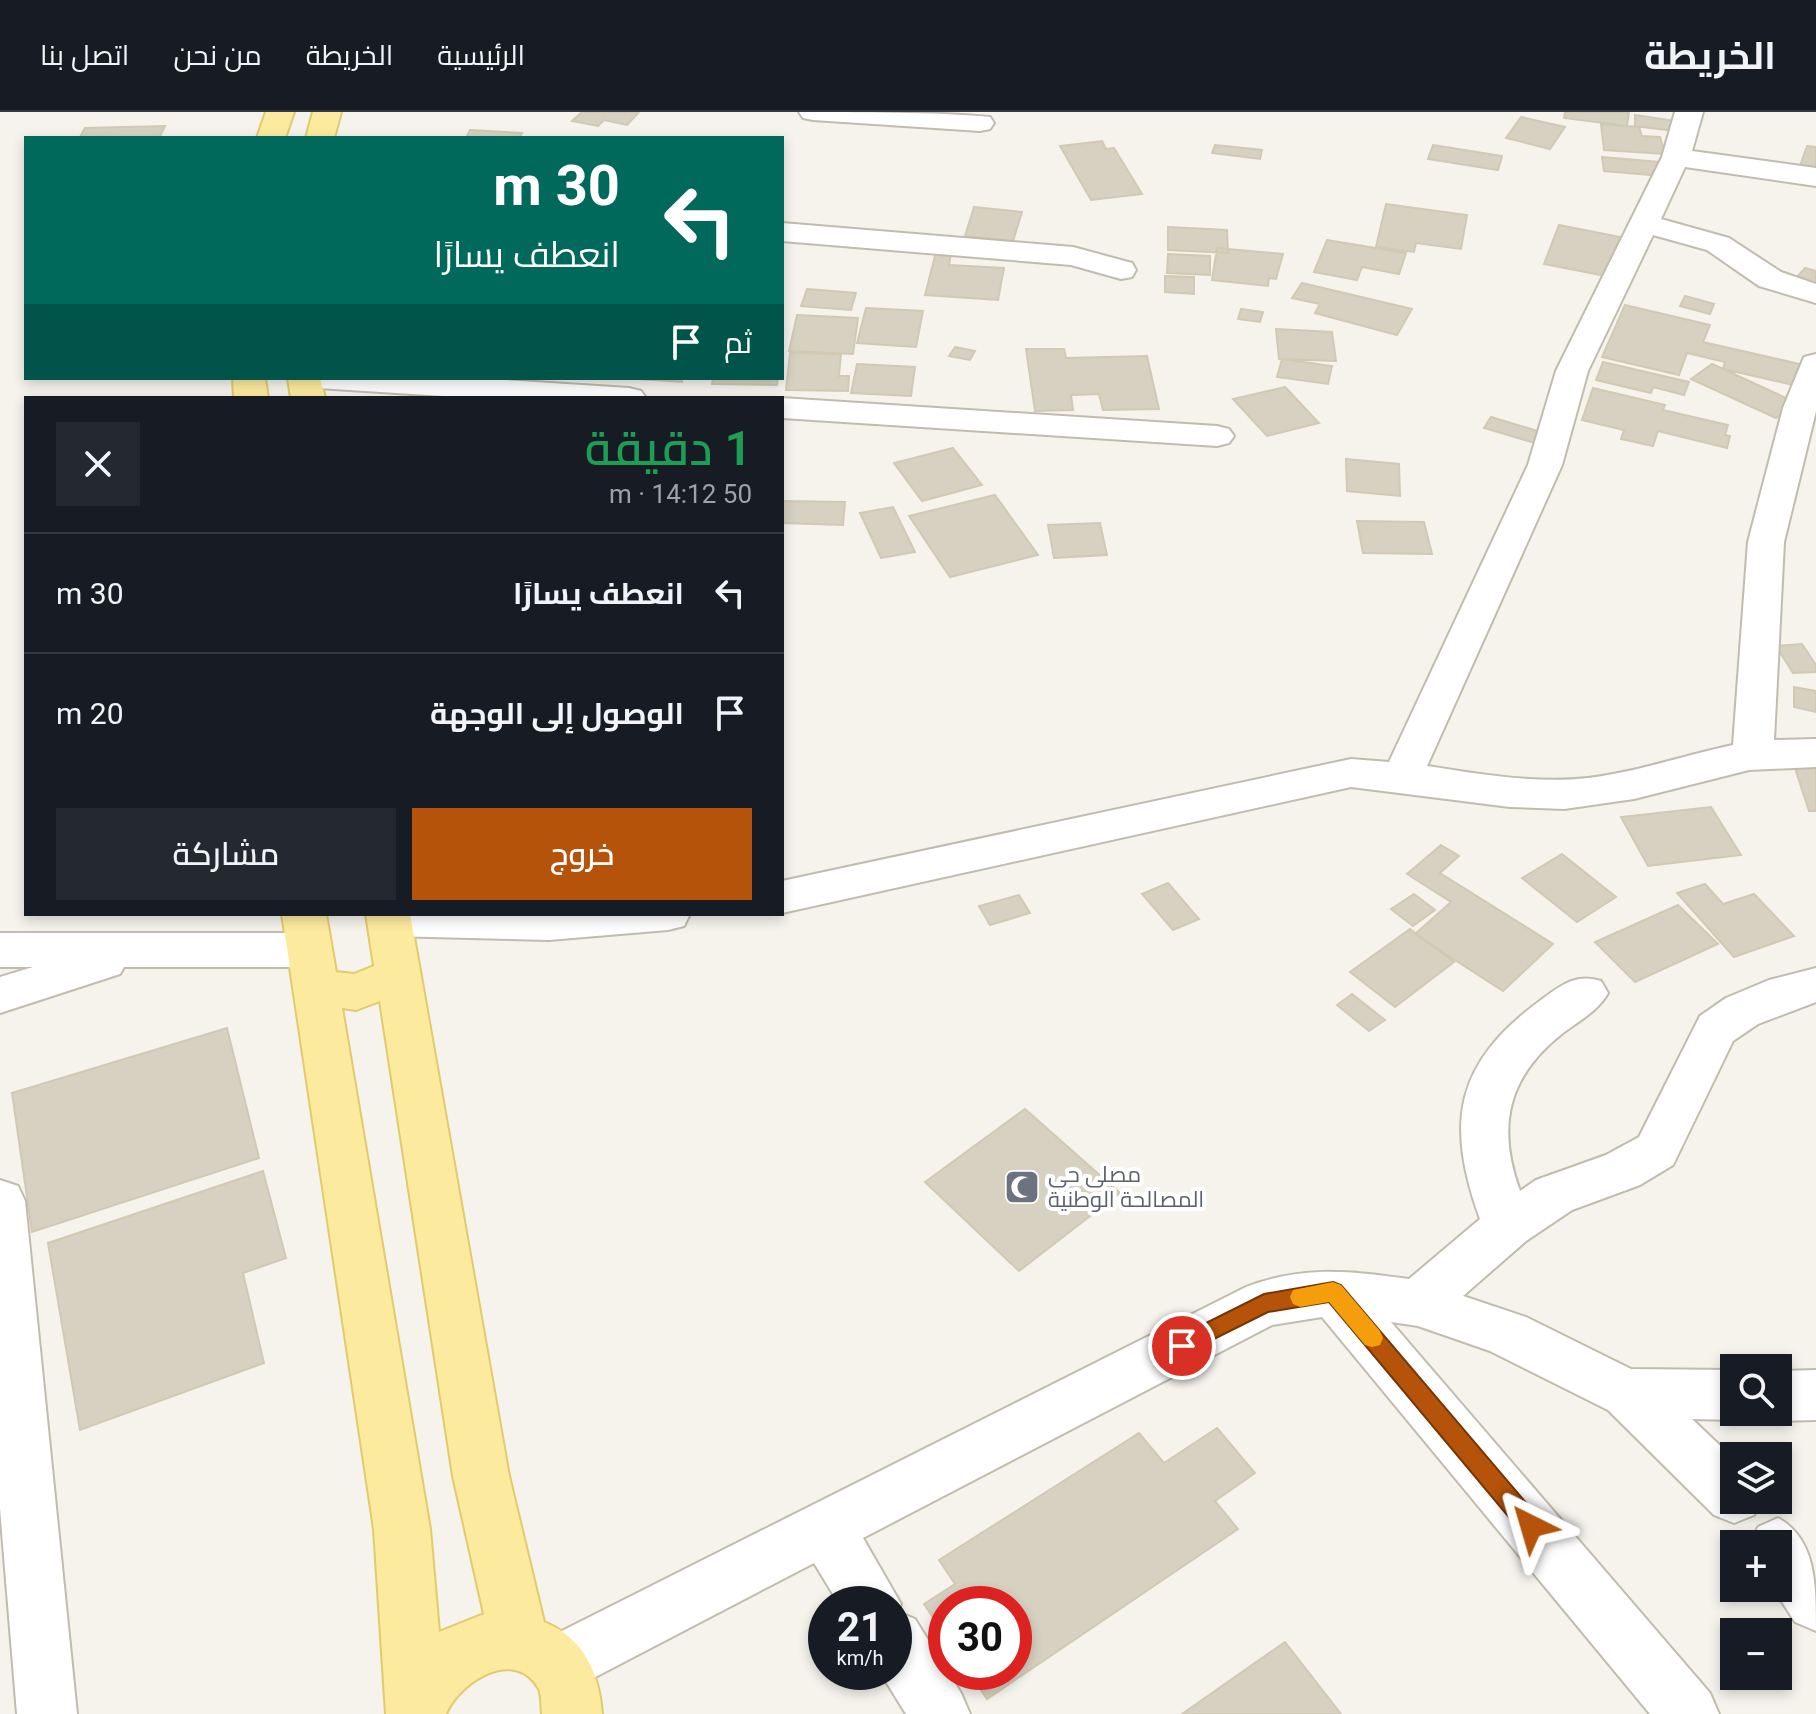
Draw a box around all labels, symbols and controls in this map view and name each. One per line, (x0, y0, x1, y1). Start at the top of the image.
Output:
text: الخريطة (1644, 34, 1776, 78)
text: اتصل بنا (40, 39, 129, 72)
text: من نحن (173, 39, 262, 72)
text: الخريطة (306, 39, 393, 72)
text: الرئيسية (437, 39, 525, 72)
text: 30 m (493, 153, 620, 219)
icon: left (648, 168, 752, 272)
text: انعطف يسارًا (434, 234, 620, 276)
icon: arrive (664, 320, 708, 364)
text: ثم (724, 325, 752, 360)
text: 1 دقيقة (585, 420, 752, 477)
button: close (56, 422, 140, 506)
text: 50 m · 14:12 (609, 479, 752, 509)
icon: left (708, 571, 752, 615)
text: 30 m (56, 576, 124, 611)
text: انعطف يسارًا (513, 576, 684, 611)
icon: arrive (708, 691, 752, 735)
text: 20 m (56, 696, 124, 731)
text: الوصول إلى الوجهة (430, 696, 684, 731)
button: مشاركة (56, 808, 396, 900)
button: خروج (412, 808, 752, 900)
place label: مصلى حي المصالحة الوطنية (1048, 1162, 1204, 1212)
mosque icon: مصلى حي المصالحة الوطنية (1003, 1168, 1041, 1206)
pin (1148, 1312, 1216, 1380)
icon: arrive (1160, 1324, 1204, 1368)
map controls (1720, 1354, 1792, 1690)
button: search (1720, 1354, 1792, 1426)
button: layers (1720, 1442, 1792, 1514)
position arrow (1489, 1484, 1573, 1568)
button: + (1720, 1530, 1792, 1602)
speed limit sign: 30 (928, 1586, 1032, 1690)
text: 21 (837, 1604, 883, 1651)
button: − (1720, 1618, 1792, 1690)
text: km/h (837, 1646, 883, 1670)

